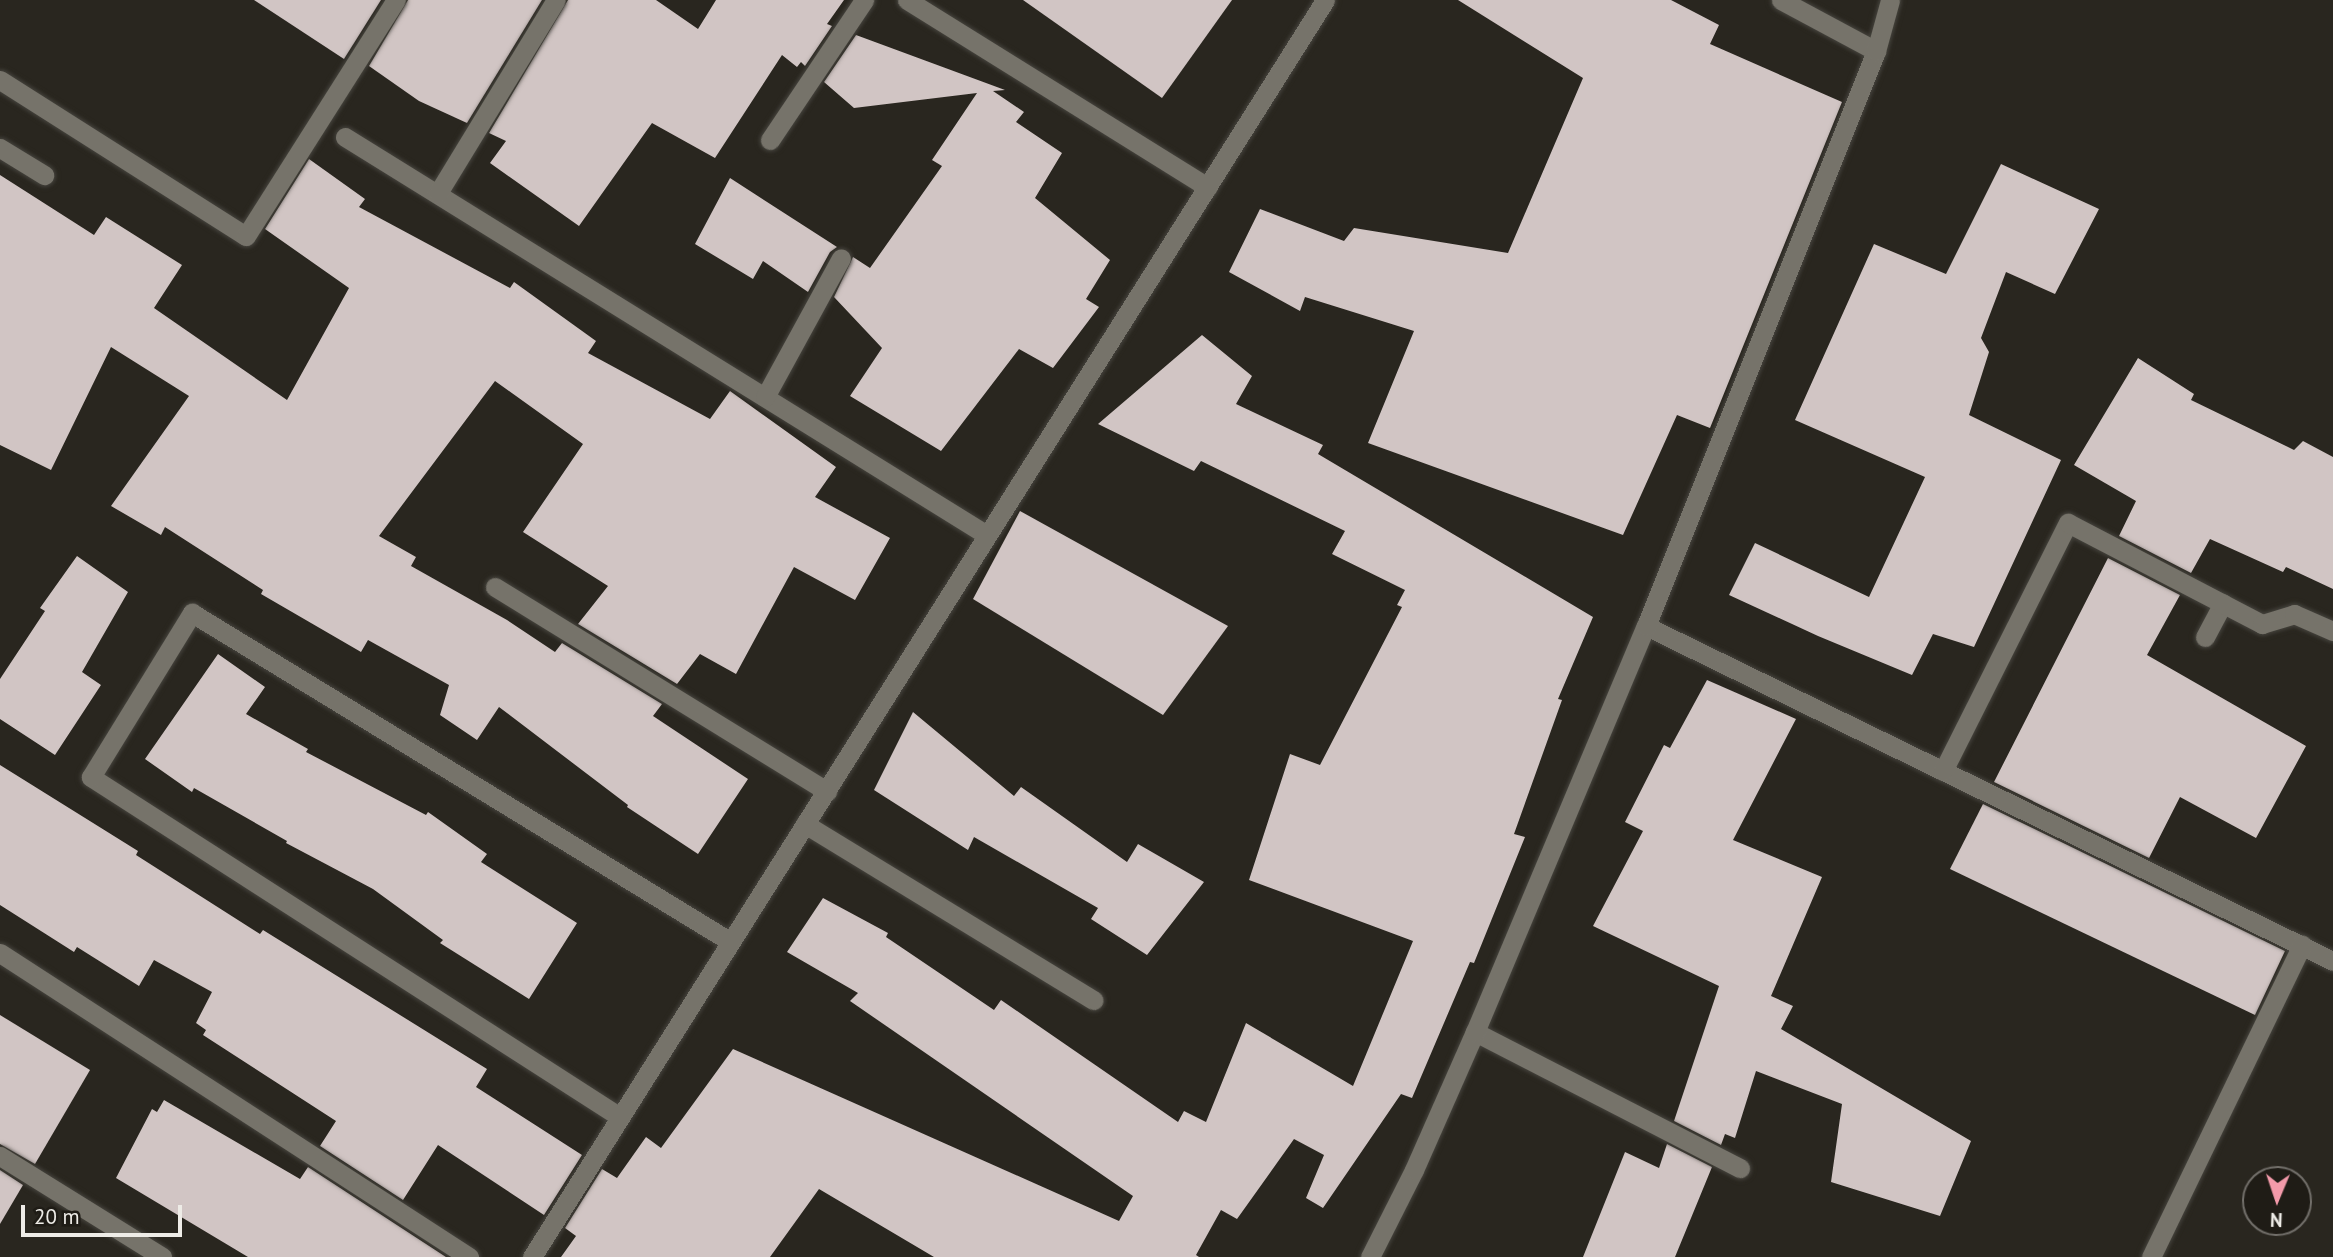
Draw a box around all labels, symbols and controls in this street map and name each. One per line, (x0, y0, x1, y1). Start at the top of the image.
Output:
north arrow (2242, 1166, 2312, 1236)
scale bar (24, 1190, 186, 1234)
text: 20 m (34, 1203, 80, 1230)
text: N (2270, 1208, 2283, 1232)

